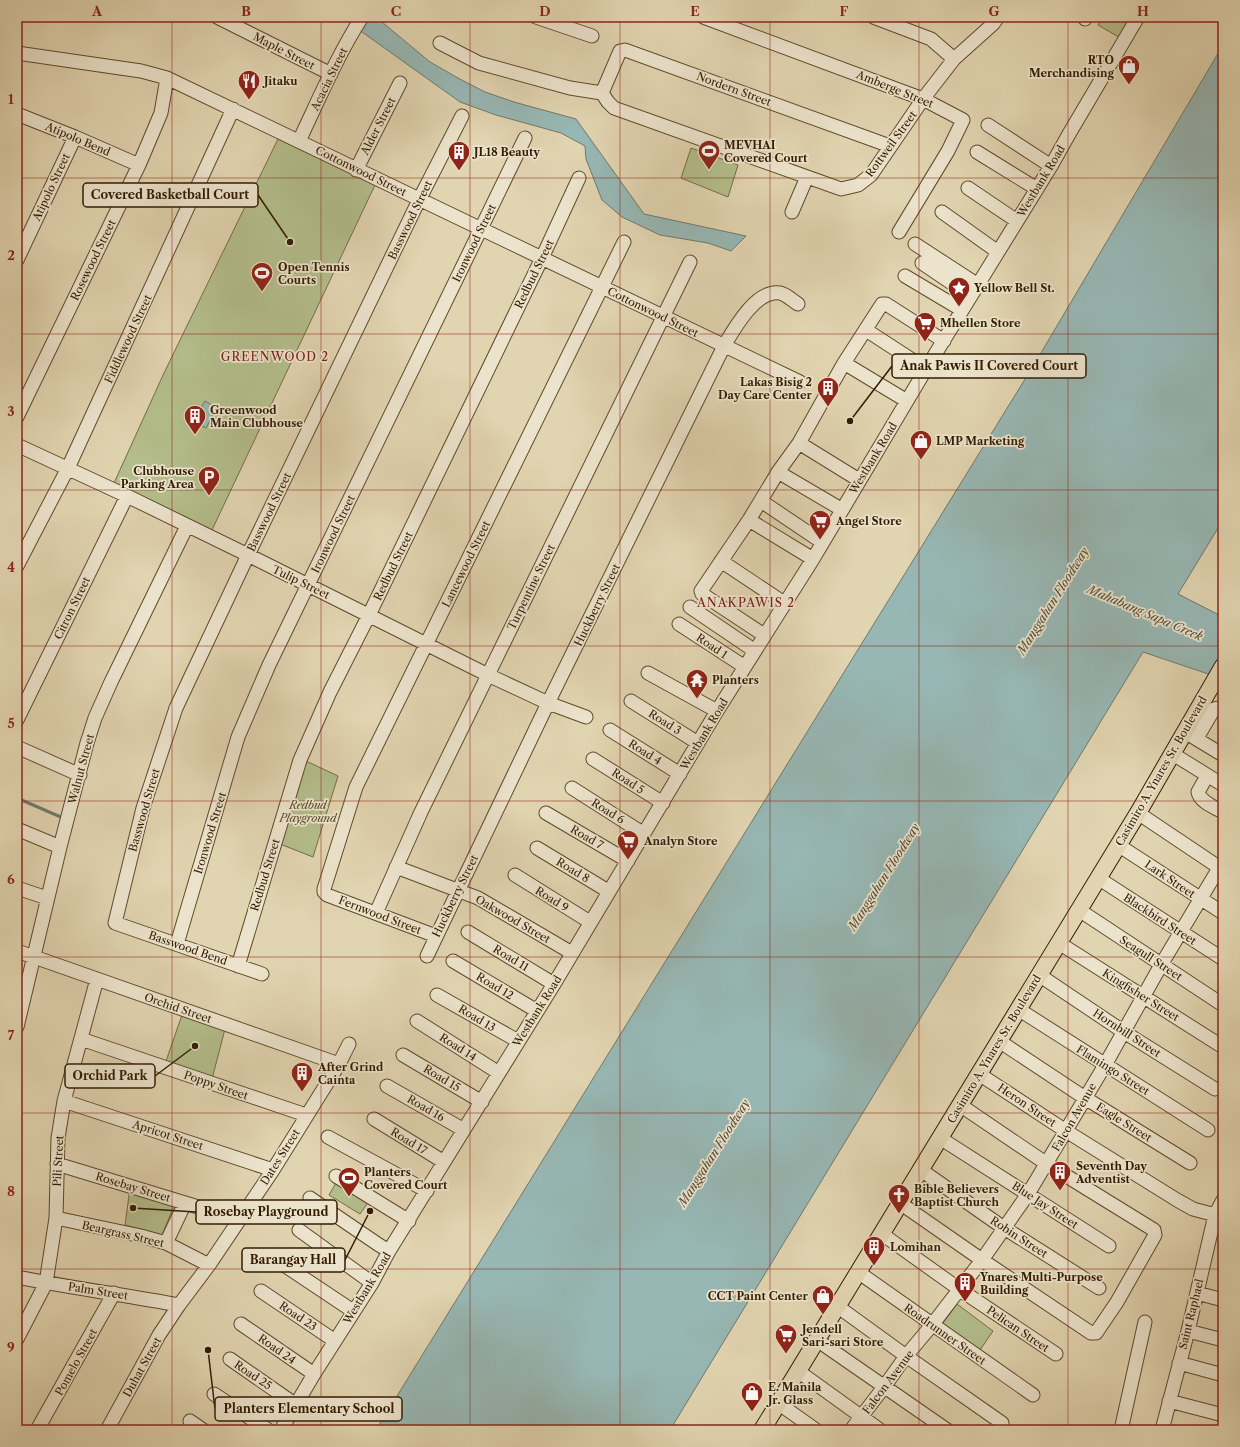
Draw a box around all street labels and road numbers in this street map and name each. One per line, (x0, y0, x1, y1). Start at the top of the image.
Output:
street label: Maple Street (251, 30, 317, 73)
street label: Acacia Street (307, 45, 350, 114)
street label: Amberge Street (854, 67, 936, 111)
street label: Nordern Street (695, 69, 773, 109)
street label: Alder Street (357, 95, 399, 158)
street label: Rottweil Street (862, 108, 920, 180)
street label: Atipolo Bend (43, 119, 113, 159)
street label: Westbank Road (1014, 142, 1068, 220)
street label: Cottonwood Street (313, 143, 409, 199)
street label: Atipolo Street (29, 151, 73, 224)
street label: Basswood Street (385, 178, 435, 262)
street label: Ironwood Street (449, 202, 499, 284)
street label: Rosewood Street (67, 217, 119, 303)
street label: Redbud Street (511, 237, 557, 311)
street label: Cottonwood Street (605, 284, 701, 340)
street label: Fiddlewood Street (101, 292, 155, 386)
street label: Westbank Road (846, 419, 900, 497)
street label: Basswood Street (244, 470, 294, 554)
street label: Ironwood Street (308, 493, 358, 575)
street label: Lancewood Street (439, 518, 493, 610)
street label: Redbud Street (370, 529, 416, 603)
street label: Turpentine Street (504, 542, 558, 632)
street label: Huckberry Street (571, 561, 623, 649)
street label: Tulip Street (270, 562, 332, 602)
street label: Citron Street (51, 574, 93, 642)
street label: Road 1 (694, 630, 731, 662)
street label: Casimiro A. Ynares Sr. Boulevard (1112, 693, 1210, 849)
street label: Westbank Road (677, 695, 731, 773)
street label: Road 3 (646, 706, 684, 738)
street label: Walnut Street (65, 732, 97, 806)
street label: Road 4 (626, 736, 664, 768)
street label: Road 5 (609, 765, 647, 797)
street label: Basswood Street (125, 767, 163, 853)
street label: Ironwood Street (191, 790, 229, 876)
street label: Road 6 (589, 795, 628, 827)
street label: Road 7 (568, 822, 606, 852)
street label: Redbud Street (247, 837, 283, 913)
street label: Huckberry Street (429, 852, 481, 940)
street label: Road 8 (554, 855, 592, 885)
street label: Lark Street (1142, 857, 1198, 901)
street label: Road 9 (533, 883, 571, 915)
street label: Blackbird Street (1121, 890, 1199, 948)
street label: Oakwood Street (473, 892, 553, 946)
street label: Fernwood Street (337, 893, 423, 937)
street label: Basswood Bend (147, 928, 229, 968)
street label: Seagull Street (1117, 933, 1185, 983)
street label: Road 11 (491, 942, 532, 974)
street label: Kingfisher Street (1100, 966, 1182, 1024)
street label: Road 12 (474, 969, 516, 1003)
street label: Westbank Road (509, 972, 565, 1050)
street label: Casimiro A. Ynares Sr. Boulevard (944, 972, 1044, 1126)
street label: Orchid Street (142, 990, 214, 1026)
street label: Road 13 (456, 1001, 498, 1035)
street label: Hornbill Street (1090, 1006, 1164, 1060)
street label: Road 14 (437, 1030, 479, 1064)
street label: Flamingo Street (1074, 1042, 1152, 1098)
street label: Road 15 (421, 1062, 463, 1095)
street label: Poppy Street (182, 1067, 250, 1103)
street label: Heron Street (995, 1080, 1059, 1130)
street label: Falcon Avenue (1049, 1080, 1099, 1154)
street label: Road 16 (405, 1092, 448, 1125)
street label: Eagle Street (1094, 1099, 1154, 1145)
street label: Apricot Street (130, 1117, 205, 1153)
street label: Road 17 (388, 1125, 430, 1158)
street label: Dates Street (257, 1126, 303, 1188)
street label: Pili Street (50, 1135, 66, 1187)
street label: Rosebay Street (94, 1169, 172, 1205)
street label: Blue Jay Street (1009, 1178, 1081, 1232)
street label: Robin Street (988, 1213, 1050, 1261)
street label: Beargrass Street (80, 1218, 166, 1250)
street label: Westbank Road (340, 1249, 394, 1327)
street label: Saint Raphael (1175, 1277, 1207, 1351)
street label: Palm Street (67, 1279, 129, 1303)
street label: Road 23 (276, 1298, 320, 1334)
street label: Roadrunner Street (901, 1300, 989, 1368)
street label: Pelican Street (984, 1303, 1052, 1355)
street label: Pomelo Street (52, 1326, 100, 1398)
street label: Road 24 (255, 1331, 299, 1367)
street label: Duhat Street (120, 1334, 164, 1399)
street label: Falcon Avenue (859, 1347, 917, 1417)
street label: Road 25 (231, 1357, 275, 1393)

